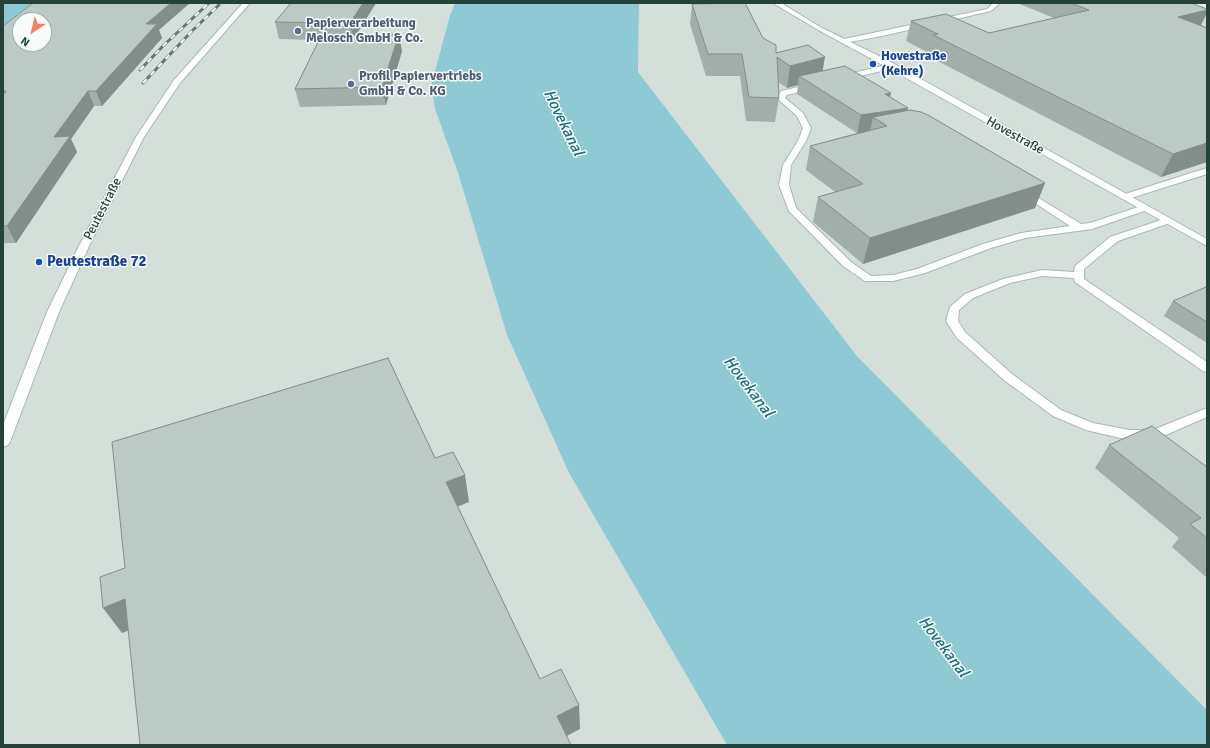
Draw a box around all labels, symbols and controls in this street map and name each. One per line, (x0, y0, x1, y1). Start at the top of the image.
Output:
north arrow (12, 12, 52, 52)
place label: Papierverarbeitung Melosch GmbH & Co. (306, 16, 423, 47)
marker: Papierverarbeitung Melosch GmbH & Co. (293, 26, 303, 36)
text: N (19, 34, 32, 49)
place label: Hovestraße (Kehre) (881, 49, 947, 80)
marker: Hovestraße (Kehre) (868, 59, 878, 69)
place label: Profil Papiervertriebs GmbH & Co. KG (359, 69, 482, 100)
marker: Profil Papiervertriebs GmbH & Co. KG (346, 79, 356, 89)
water label: Hovekanal (539, 87, 587, 159)
street label: Hovestraße (983, 114, 1047, 158)
street label: Peutestraße (81, 175, 125, 243)
place label: Peutestraße 72 (47, 253, 147, 271)
marker: Peutestraße 72 (34, 257, 44, 267)
water label: Hovekanal (719, 353, 777, 421)
water label: Hovekanal (914, 613, 972, 681)

